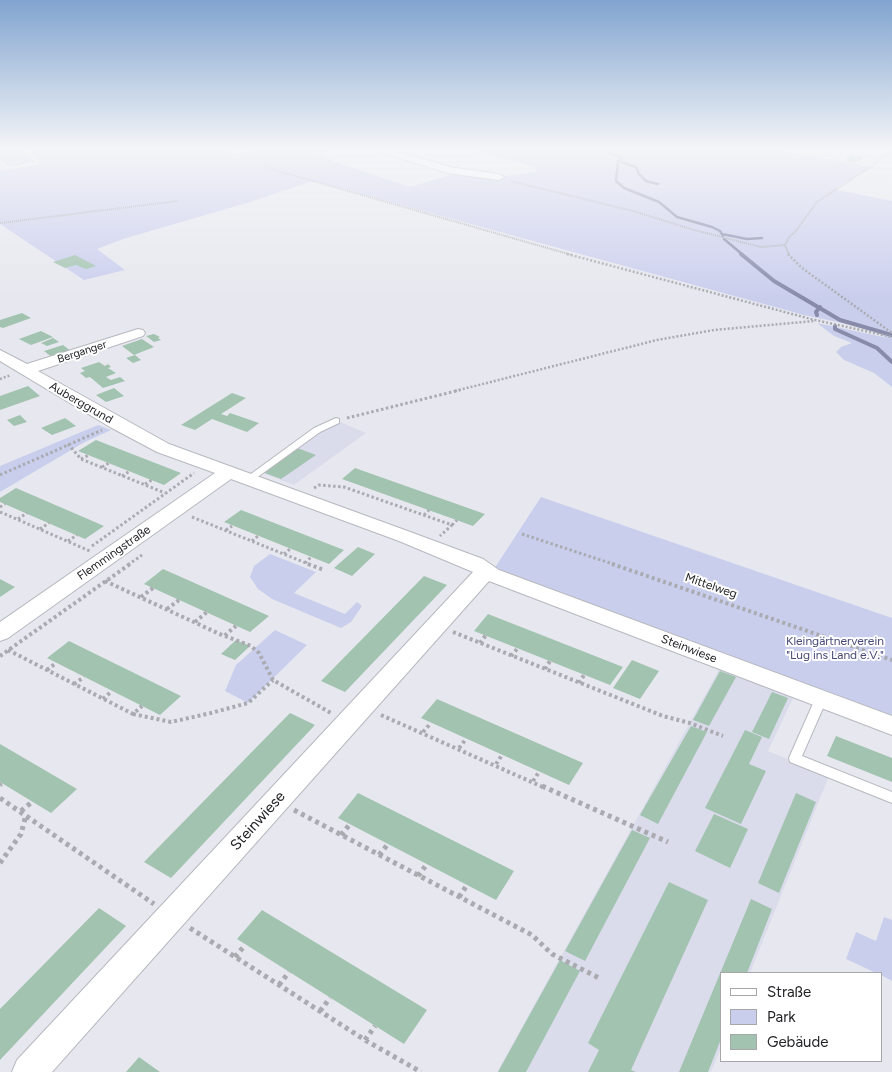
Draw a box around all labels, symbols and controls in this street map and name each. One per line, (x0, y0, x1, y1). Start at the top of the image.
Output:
street label: Berganger (56, 338, 108, 366)
street label: Auberggrund (47, 379, 115, 427)
street label: Flemmingstraße (75, 522, 153, 584)
street label: Mittelweg (683, 570, 739, 602)
street label: Steinwiese (659, 632, 719, 666)
park label: Kleingärtnerverein "Lug ins Land e.V." (786, 634, 884, 662)
street label: Steinwiese (227, 788, 289, 854)
legend (720, 972, 882, 1062)
text: Straße (767, 983, 811, 1001)
text: Park (767, 1008, 796, 1026)
text: Gebäude (767, 1033, 828, 1051)

